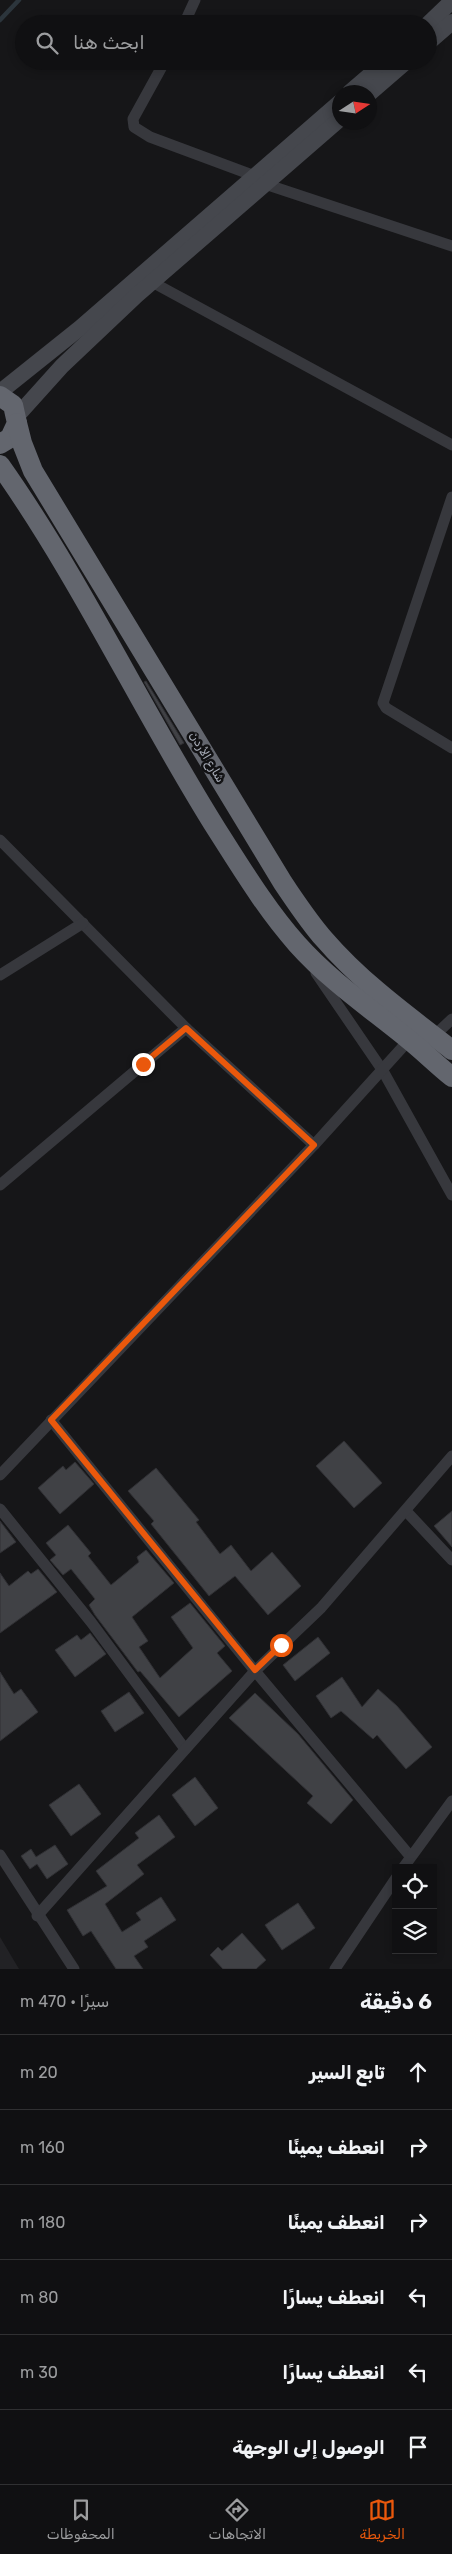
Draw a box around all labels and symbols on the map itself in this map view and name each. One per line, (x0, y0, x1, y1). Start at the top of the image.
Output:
north arrow (332, 85, 377, 130)
street label: شارع الأردن (185, 729, 228, 786)
route end (132, 1053, 155, 1076)
route start (270, 1634, 293, 1657)

